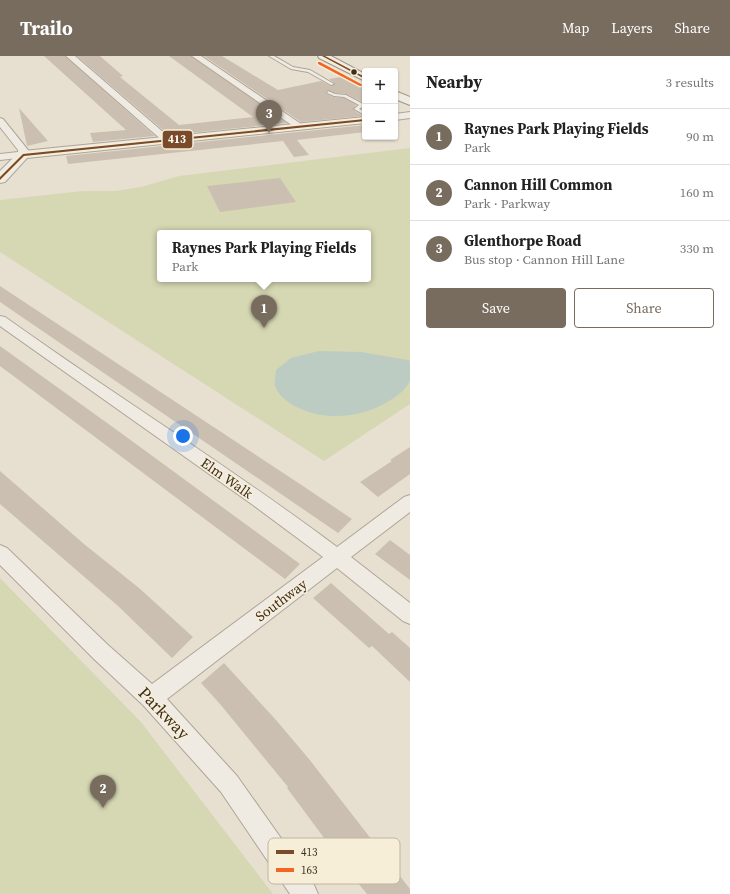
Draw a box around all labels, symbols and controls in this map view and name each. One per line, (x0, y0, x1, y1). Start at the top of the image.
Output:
text: Trailo (20, 15, 73, 41)
text: Map (562, 18, 589, 38)
text: Layers (611, 18, 653, 38)
text: Share (675, 18, 710, 38)
unlabelled marker (349, 67, 359, 77)
map controls (362, 68, 398, 140)
button: + (362, 68, 398, 104)
text: Nearby (426, 70, 482, 94)
text: 3 results (666, 74, 714, 91)
pin: 3 (256, 100, 282, 133)
button: − (362, 104, 398, 140)
text: Raynes Park Playing Fields (464, 118, 649, 139)
text: 1 (435, 128, 443, 145)
text: 90 m (686, 128, 714, 145)
line badge: 413 (162, 130, 193, 149)
text: 413 (168, 132, 186, 147)
text: Park (464, 139, 491, 156)
text: Cannon Hill Common (464, 174, 613, 195)
text: 2 (435, 184, 443, 201)
text: 160 m (680, 184, 714, 201)
text: Park · Parkway (464, 195, 550, 212)
popup (157, 230, 371, 282)
text: Glenthorpe Road (464, 230, 581, 251)
text: Raynes Park Playing Fields (172, 237, 356, 258)
text: 3 (435, 240, 443, 257)
text: 330 m (680, 240, 714, 257)
text: Bus stop · Cannon Hill Lane (464, 251, 625, 268)
text: Park (172, 258, 198, 275)
button: Save (426, 288, 566, 328)
button: Share (574, 288, 714, 328)
pin: 1 (251, 295, 277, 328)
your location (173, 426, 193, 446)
street label: Elm Walk (197, 453, 257, 503)
street label: Southway (251, 573, 312, 626)
street label: Parkway (133, 681, 195, 745)
pin: 2 (90, 775, 116, 808)
legend (268, 838, 400, 884)
text: 413 (301, 845, 318, 860)
text: 163 (301, 863, 318, 878)

